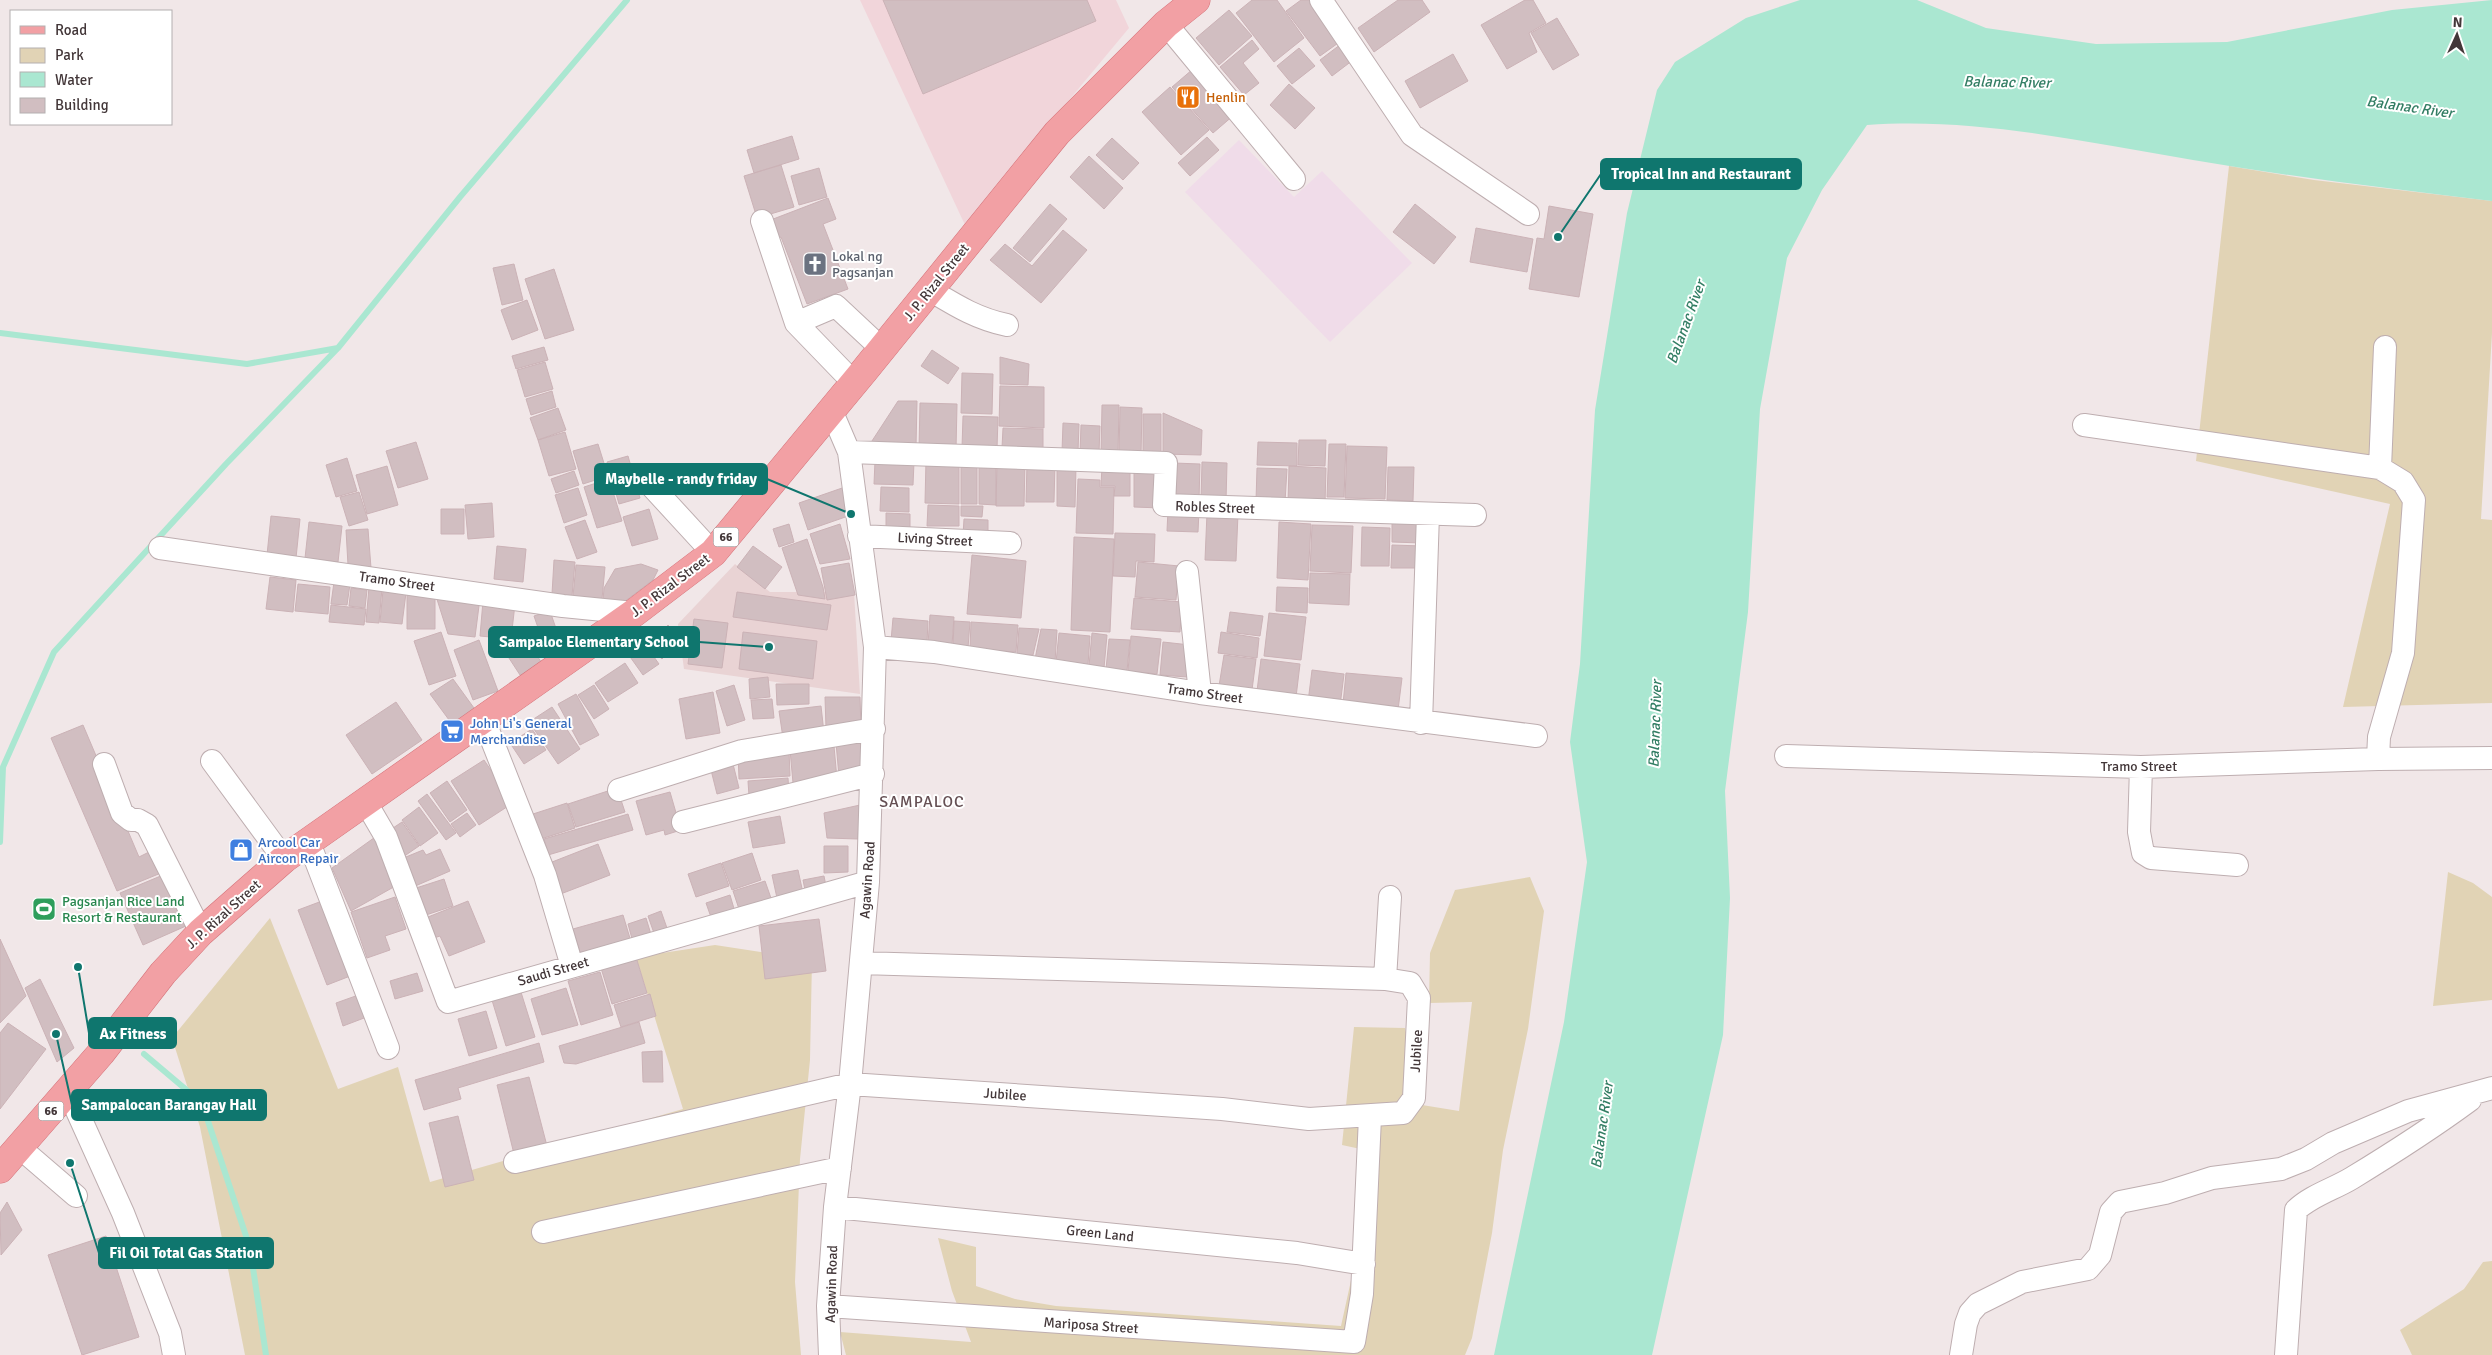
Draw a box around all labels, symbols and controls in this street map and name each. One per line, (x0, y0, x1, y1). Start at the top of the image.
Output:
legend (10, 10, 172, 125)
north arrow (2432, 10, 2482, 60)
text: N (2452, 14, 2463, 31)
text: Road (55, 21, 87, 39)
text: Park (55, 46, 84, 64)
text: Water (55, 71, 93, 89)
water label: Balanac River (1963, 72, 2053, 92)
restaurant icon: Henlin (1175, 84, 1201, 110)
place label: Henlin (1206, 89, 1246, 106)
water label: Balanac River (2365, 92, 2457, 122)
text: Building (55, 96, 109, 114)
callout: Tropical Inn and Restaurant (1601, 159, 1801, 189)
text: Tropical Inn and Restaurant (1611, 165, 1791, 183)
street label: J. P. Rizal Street (900, 240, 973, 324)
place label: Lokal ng Pagsanjan (832, 248, 894, 281)
church icon: Lokal ng Pagsanjan (802, 251, 828, 277)
water label: Balanac River (1663, 276, 1710, 366)
callout: Maybelle - randy friday (595, 464, 767, 494)
text: Maybelle - randy friday (605, 470, 757, 488)
street label: Robles Street (1175, 498, 1255, 517)
road number: 66 (714, 528, 738, 546)
street label: Living Street (897, 529, 973, 550)
street label: J. P. Rizal Street (627, 550, 713, 621)
street label: Tramo Street (358, 568, 436, 595)
callout: Sampaloc Elementary School (489, 627, 699, 657)
text: Sampaloc Elementary School (499, 633, 689, 651)
water label: Balanac River (1644, 678, 1666, 768)
street label: Tramo Street (1166, 680, 1244, 707)
place label: John Li's General Merchandise (470, 715, 572, 748)
supermarket icon: John Li's General Merchandise (439, 718, 465, 744)
street label: Tramo Street (2101, 758, 2177, 775)
district label: SAMPALOC (879, 792, 965, 812)
place label: Arcool Car Aircon Repair (258, 834, 339, 867)
shop icon: Arcool Car Aircon Repair (228, 837, 254, 863)
street label: Agawin Road (856, 841, 879, 919)
street label: J. P. Rizal Street (182, 876, 264, 952)
place label: Pagsanjan Rice Land Resort & Restaurant (62, 893, 185, 926)
sports icon: Pagsanjan Rice Land Resort & Restaurant (31, 896, 57, 922)
street label: Saudi Street (516, 953, 591, 990)
callout: Ax Fitness (89, 1018, 176, 1048)
text: Ax Fitness (99, 1025, 167, 1043)
street label: Jubilee (1407, 1029, 1426, 1073)
water label: Balanac River (1587, 1078, 1617, 1170)
street label: Jubilee (983, 1085, 1027, 1104)
callout: Sampalocan Barangay Hall (72, 1090, 266, 1120)
text: Sampalocan Barangay Hall (82, 1096, 257, 1114)
road number: 66 (38, 1102, 64, 1120)
street label: Green Land (1065, 1221, 1135, 1246)
callout: Fil Oil Total Gas Station (99, 1238, 273, 1268)
text: Fil Oil Total Gas Station (109, 1244, 263, 1262)
street label: Agawin Road (822, 1245, 841, 1323)
street label: Mariposa Street (1043, 1314, 1139, 1337)

